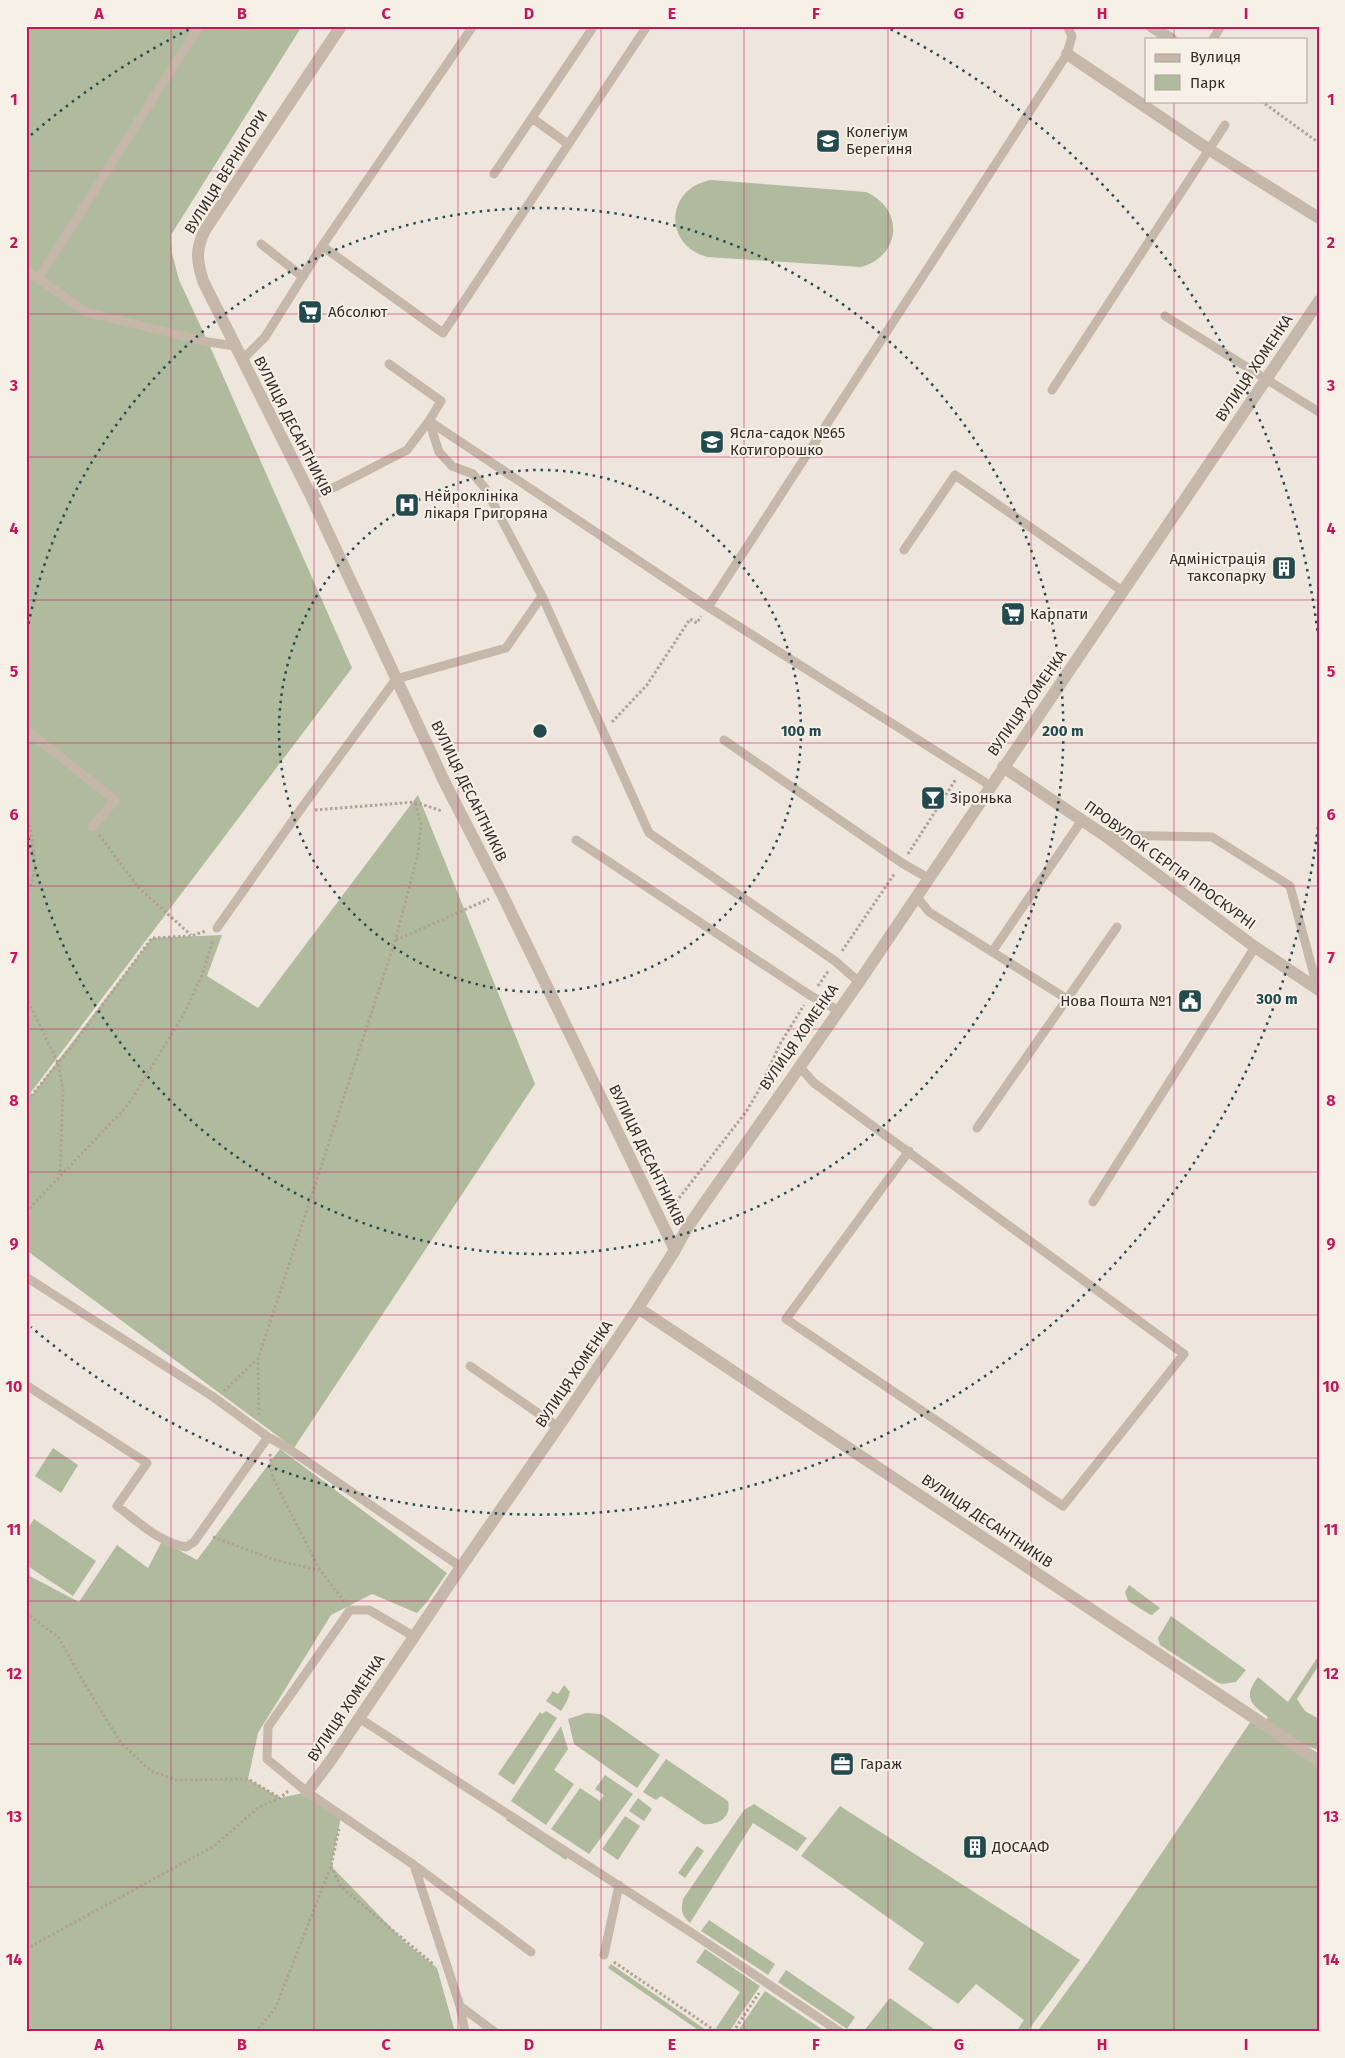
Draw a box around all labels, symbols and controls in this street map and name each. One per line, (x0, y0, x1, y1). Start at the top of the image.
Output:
text: A (93, 4, 104, 23)
text: B (237, 4, 247, 23)
text: C (381, 4, 391, 23)
text: D (524, 4, 534, 23)
text: E (668, 4, 676, 23)
text: F (812, 4, 820, 23)
text: G (954, 4, 964, 23)
text: H (1097, 4, 1107, 23)
text: I (1244, 4, 1248, 23)
legend (1145, 38, 1308, 102)
text: Вулиця (1190, 48, 1241, 66)
text: Парк (1190, 74, 1225, 92)
text: 1 (10, 90, 18, 109)
text: 1 (1327, 90, 1335, 109)
street label: ВУЛИЦЯ ВЕРНИГОРИ (181, 107, 271, 237)
place label: Колегіум Берегиня (846, 123, 913, 158)
school or university icon: Колегіум Берегиня (815, 128, 841, 154)
text: 2 (10, 233, 18, 252)
text: 2 (1327, 233, 1335, 252)
supermarket icon: Абсолют (297, 299, 323, 325)
place label: Абсолют (328, 303, 388, 321)
street label: ВУЛИЦЯ ХОМЕНКА (1212, 311, 1297, 425)
street label: ВУЛИЦЯ ДЕСАНТНИКІВ (250, 353, 336, 499)
text: 3 (9, 376, 18, 395)
text: 3 (1326, 376, 1335, 395)
place label: Ясла-садок №65 Котигорошко (730, 424, 845, 459)
school or university icon: Ясла-садок №65 Котигорошко (699, 429, 725, 455)
place label: Нейроклініка лікаря Григоряна (424, 487, 548, 522)
hospital icon: Нейроклініка лікаря Григоряна (394, 492, 420, 518)
text: 4 (9, 519, 19, 538)
text: 4 (1326, 519, 1336, 538)
place label: Адміністрація таксопарку (1169, 550, 1267, 585)
building icon: Адміністрація таксопарку (1271, 555, 1297, 581)
supermarket icon: Карпати (1000, 601, 1026, 627)
place label: Карпати (1030, 605, 1088, 623)
street label: ВУЛИЦЯ ХОМЕНКА (984, 646, 1071, 759)
text: 5 (10, 662, 19, 681)
text: 5 (1327, 662, 1336, 681)
street label: ВУЛИЦЯ ДЕСАНТНИКІВ (427, 718, 511, 864)
centre of rings (531, 722, 549, 740)
text: 100 m (781, 722, 821, 740)
text: 200 m (1042, 722, 1084, 740)
bar icon: Зіронька (920, 785, 946, 811)
place label: Зіронька (950, 789, 1012, 807)
street label: ПРОВУЛОК СЕРГІЯ ПРОСКУРНІ (1081, 797, 1259, 933)
text: 6 (9, 805, 19, 824)
text: 6 (1326, 805, 1336, 824)
text: 7 (10, 948, 18, 967)
text: 7 (1327, 948, 1335, 967)
street label: ВУЛИЦЯ ХОМЕНКА (756, 980, 843, 1093)
public building icon: Нова Пошта №1 (1177, 988, 1203, 1014)
text: 300 m (1255, 990, 1298, 1008)
place label: Нова Пошта №1 (1060, 992, 1172, 1010)
street label: ВУЛИЦЯ ДЕСАНТНИКІВ (605, 1082, 689, 1228)
text: 8 (9, 1091, 19, 1110)
text: 8 (1326, 1091, 1336, 1110)
text: 9 (10, 1234, 19, 1253)
text: 9 (1327, 1234, 1336, 1253)
street label: ВУЛИЦЯ ХОМЕНКА (532, 1317, 617, 1431)
text: 10 (6, 1377, 22, 1396)
text: 10 (1323, 1377, 1339, 1396)
street label: ВУЛИЦЯ ДЕСАНТНИКІВ (918, 1470, 1056, 1572)
text: 11 (7, 1520, 21, 1539)
text: 11 (1324, 1520, 1338, 1539)
street label: ВУЛИЦЯ ХОМЕНКА (304, 1651, 389, 1765)
text: 12 (6, 1664, 22, 1683)
text: 12 (1323, 1664, 1339, 1683)
office icon: Гараж (829, 1751, 855, 1777)
place label: Гараж (860, 1755, 902, 1773)
text: 13 (6, 1807, 22, 1826)
text: 13 (1323, 1807, 1339, 1826)
building icon: ДОСААФ (962, 1834, 988, 1860)
place label: ДОСААФ (991, 1838, 1049, 1856)
text: 14 (6, 1950, 22, 1969)
text: 14 (1323, 1950, 1339, 1969)
text: A (93, 2035, 104, 2054)
text: B (237, 2035, 247, 2054)
text: C (381, 2035, 391, 2054)
text: D (524, 2035, 534, 2054)
text: E (668, 2035, 676, 2054)
text: F (812, 2035, 820, 2054)
text: G (954, 2035, 964, 2054)
text: H (1097, 2035, 1107, 2054)
text: I (1244, 2035, 1248, 2054)

